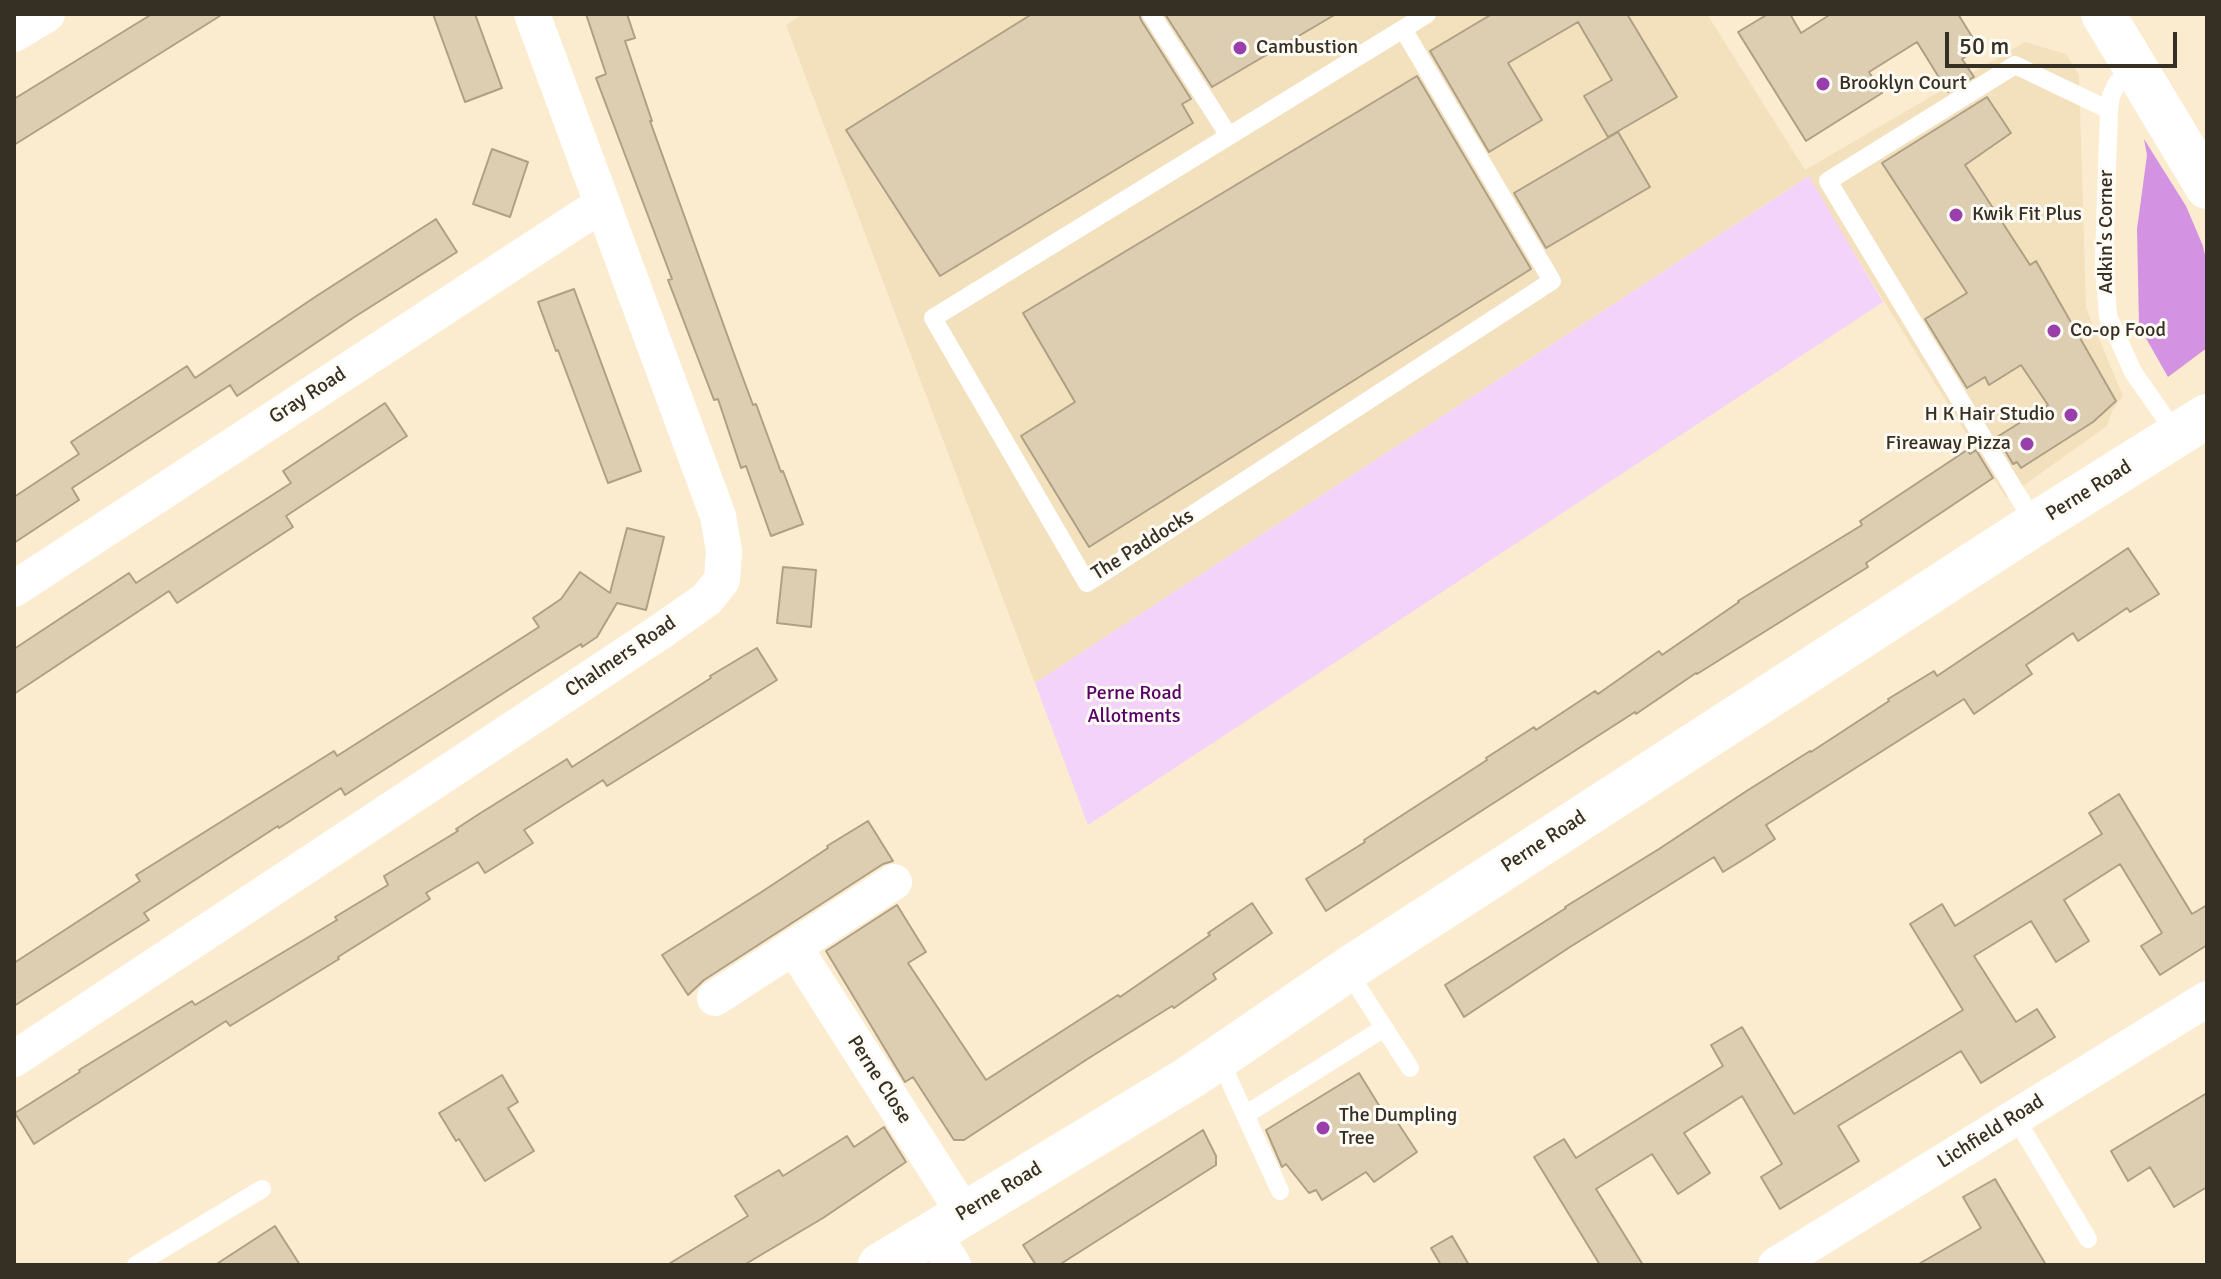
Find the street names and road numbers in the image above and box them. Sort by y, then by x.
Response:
street label: Adkin's Corner [2095,170,2119,294]
street label: Gray Road [265,362,351,430]
street label: Perne Road [2042,455,2136,527]
street label: The Paddocks [1087,504,1199,586]
street label: Chalmers Road [561,611,681,703]
street label: Perne Road [1497,806,1591,878]
street label: Perne Close [842,1031,916,1129]
street label: Lichfield Road [1933,1090,2049,1174]
street label: Perne Road [952,1157,1046,1227]

